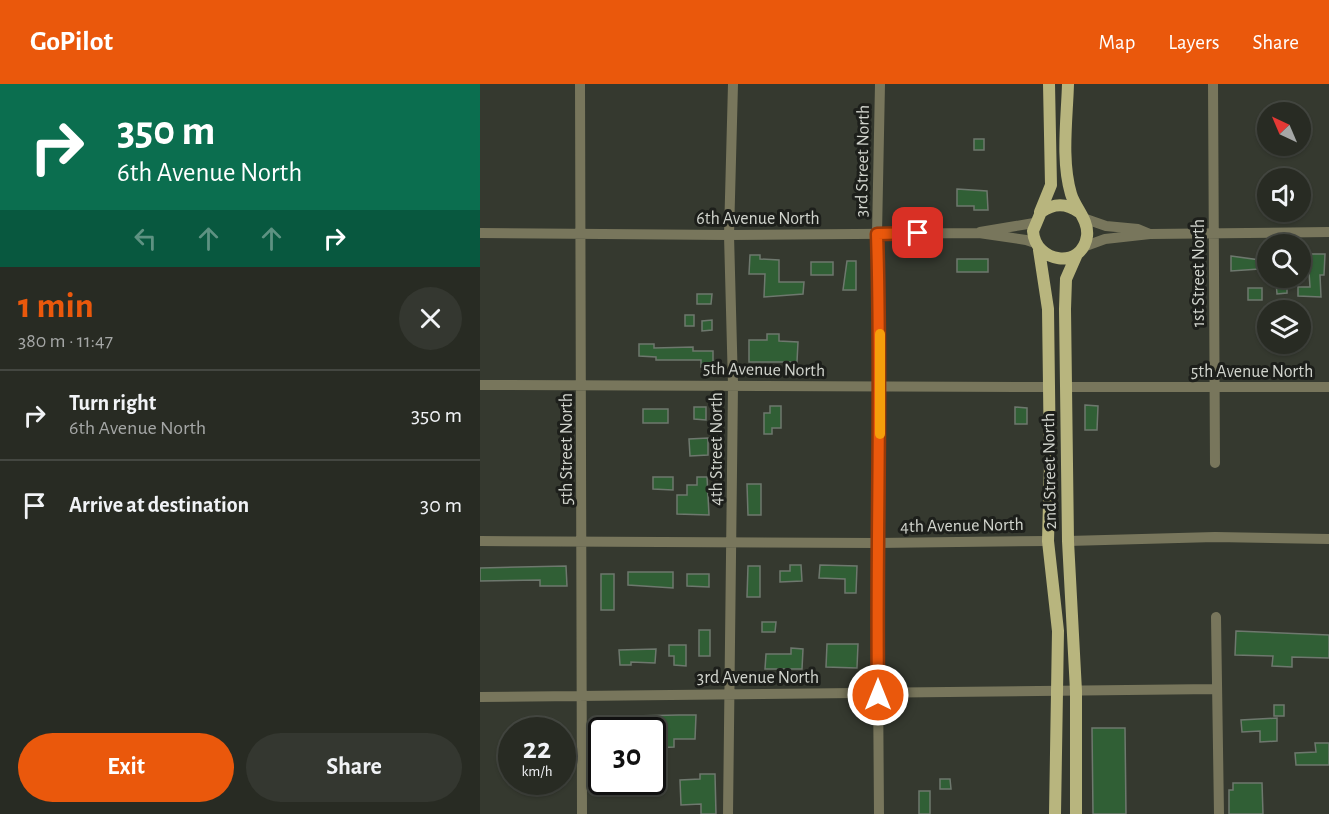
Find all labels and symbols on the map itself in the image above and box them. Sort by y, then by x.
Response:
north arrow [1257,102,1311,156]
street label: 3rd Street North [853,105,873,217]
pin [892,207,943,258]
street label: 6th Avenue North [696,210,820,228]
street label: 1st Street North [1190,219,1208,327]
street label: 5th Avenue North [703,360,825,380]
street label: 5th Avenue North [1191,363,1313,381]
street label: 4th Street North [708,392,726,506]
street label: 5th Street North [558,393,576,505]
street label: 2nd Street North [1040,413,1060,529]
street label: 4th Avenue North [900,516,1024,536]
position arrow [846,663,910,727]
street label: 3rd Avenue North [697,669,819,687]
speed limit sign: 30 [588,717,666,795]

